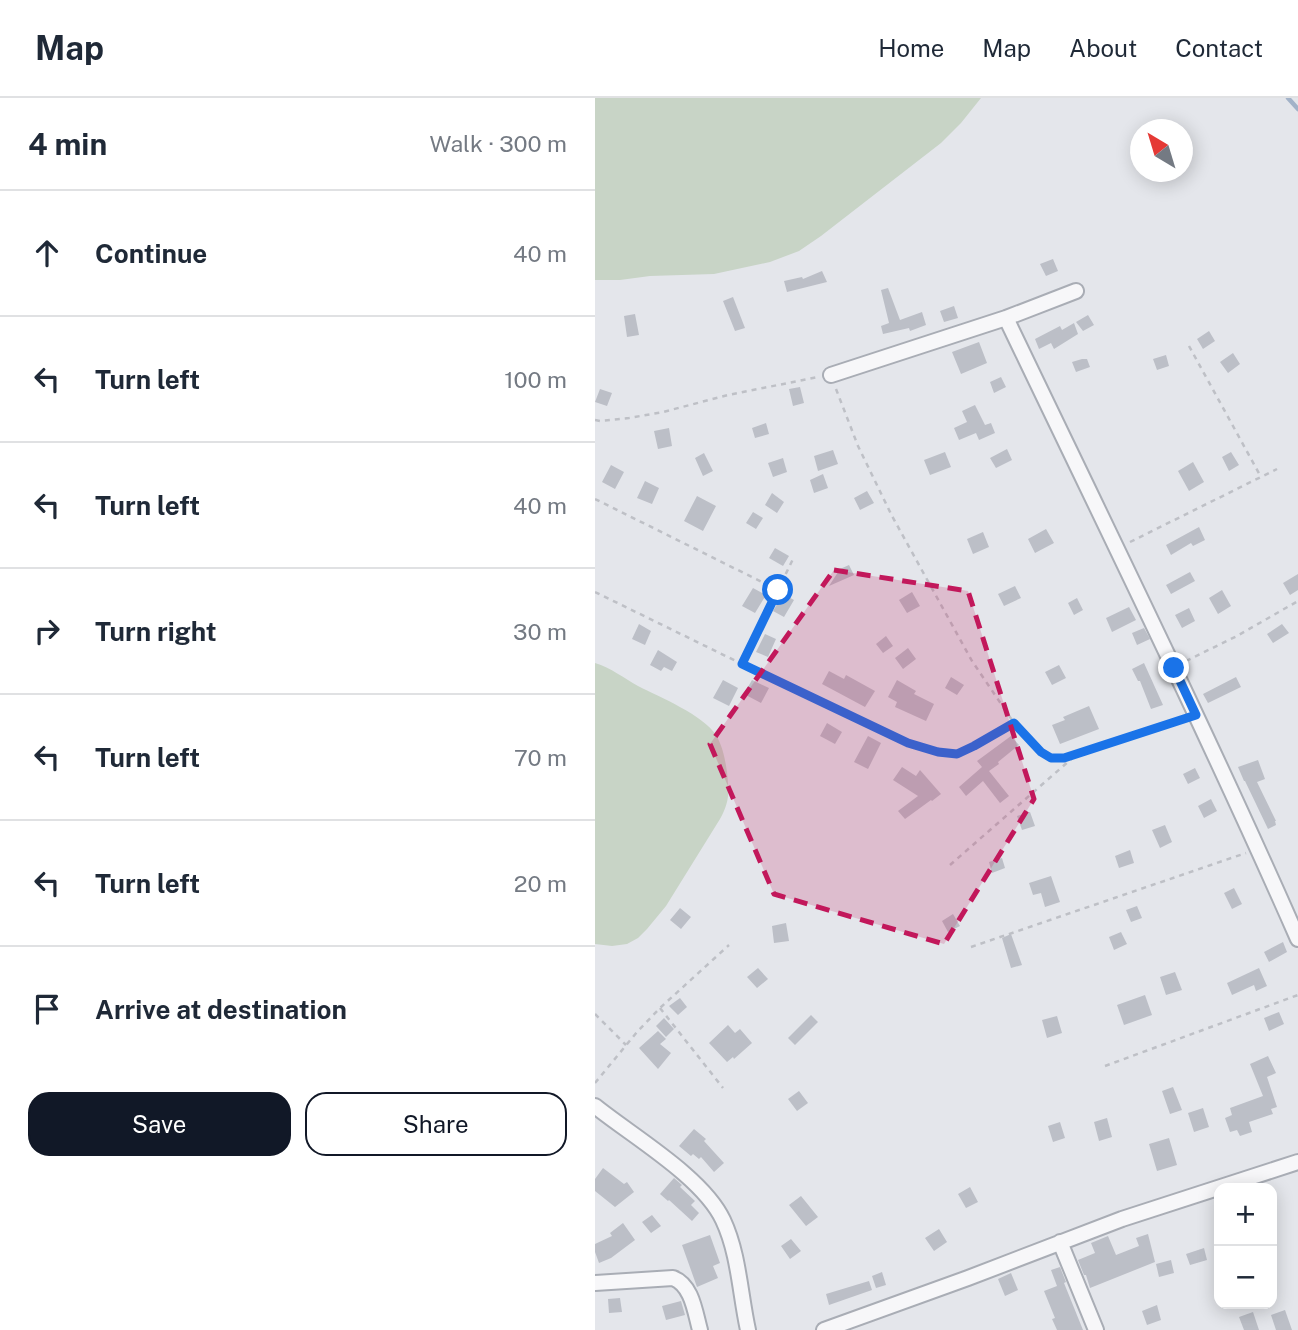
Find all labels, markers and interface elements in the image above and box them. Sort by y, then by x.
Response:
text: Map [35,29,104,67]
text: Home [878,34,944,62]
text: Map [982,34,1031,62]
text: About [1069,34,1137,62]
text: Contact [1175,34,1263,62]
north arrow [1130,119,1193,182]
text: 4 min [28,126,107,162]
text: Walk · 300 m [429,130,567,157]
icon: ahead [28,234,66,272]
text: Continue [95,238,207,269]
text: 40 m [513,240,567,267]
icon: left [28,360,66,398]
text: Turn left [95,364,200,395]
text: 100 m [504,366,567,393]
icon: left [28,486,66,524]
text: Turn left [95,490,200,521]
text: 40 m [513,492,567,519]
route start [762,574,793,605]
icon: right [28,612,66,650]
text: Turn right [95,616,217,647]
text: 30 m [513,618,567,645]
route end [1158,652,1189,683]
icon: left [28,738,66,776]
text: Turn left [95,742,200,773]
text: 70 m [514,744,567,771]
icon: left [28,864,66,902]
text: Turn left [95,868,200,899]
text: 20 m [514,870,567,897]
icon: arrive [28,990,66,1028]
text: Arrive at destination [95,994,347,1025]
button: Save [28,1092,291,1156]
button: Share [305,1092,567,1156]
map controls [1214,1183,1277,1309]
button: + [1214,1183,1277,1246]
button: − [1214,1246,1277,1309]

